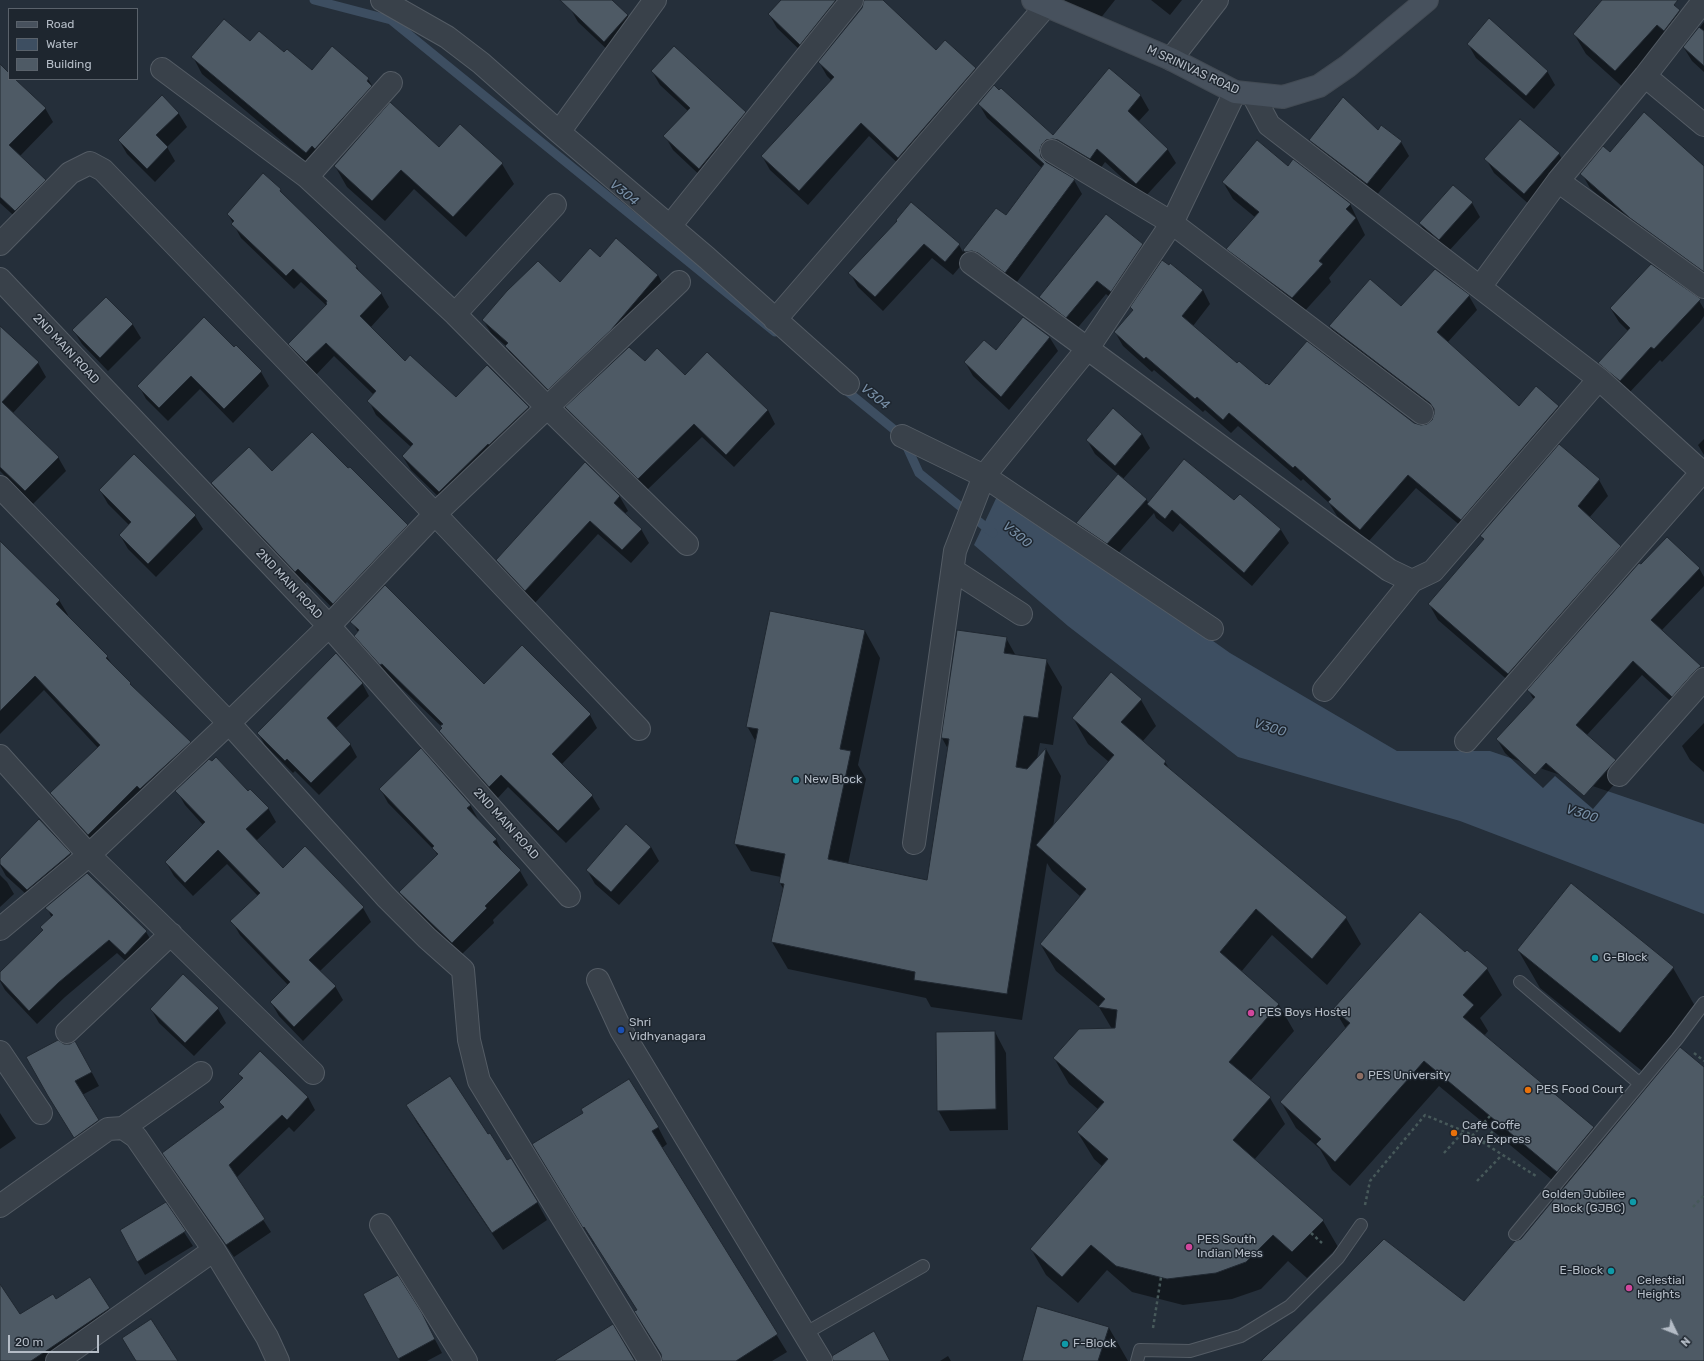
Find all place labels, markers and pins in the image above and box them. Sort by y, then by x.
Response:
place label: New Block [804,773,862,787]
marker: New Block [791,775,801,785]
place label: G-Block [1603,951,1648,965]
marker: G-Block [1590,953,1600,963]
place label: PES Boys Hostel [1259,1006,1350,1020]
marker: PES Boys Hostel [1246,1008,1256,1018]
place label: Shri Vidhyanagara [629,1016,706,1044]
marker: Shri Vidhyanagara [616,1025,626,1035]
place label: PES University [1368,1069,1450,1083]
marker: PES University [1355,1071,1365,1081]
place label: PES Food Court [1536,1083,1623,1097]
marker: PES Food Court [1523,1085,1533,1095]
place label: Cafe Coffe Day Express [1462,1119,1531,1147]
marker: Cafe Coffe Day Express [1449,1128,1459,1138]
place label: Golden Jubilee Block (GJBC) [1542,1188,1625,1216]
marker: Golden Jubilee Block (GJBC) [1628,1197,1638,1207]
place label: PES South Indian Mess [1197,1233,1263,1261]
marker: PES South Indian Mess [1184,1242,1194,1252]
place label: E-Block [1560,1264,1603,1278]
marker: E-Block [1606,1266,1616,1276]
place label: Celestial Heights [1637,1274,1685,1302]
marker: Celestial Heights [1624,1283,1634,1293]
place label: F-Block [1073,1337,1116,1351]
marker: F-Block [1060,1339,1070,1349]

